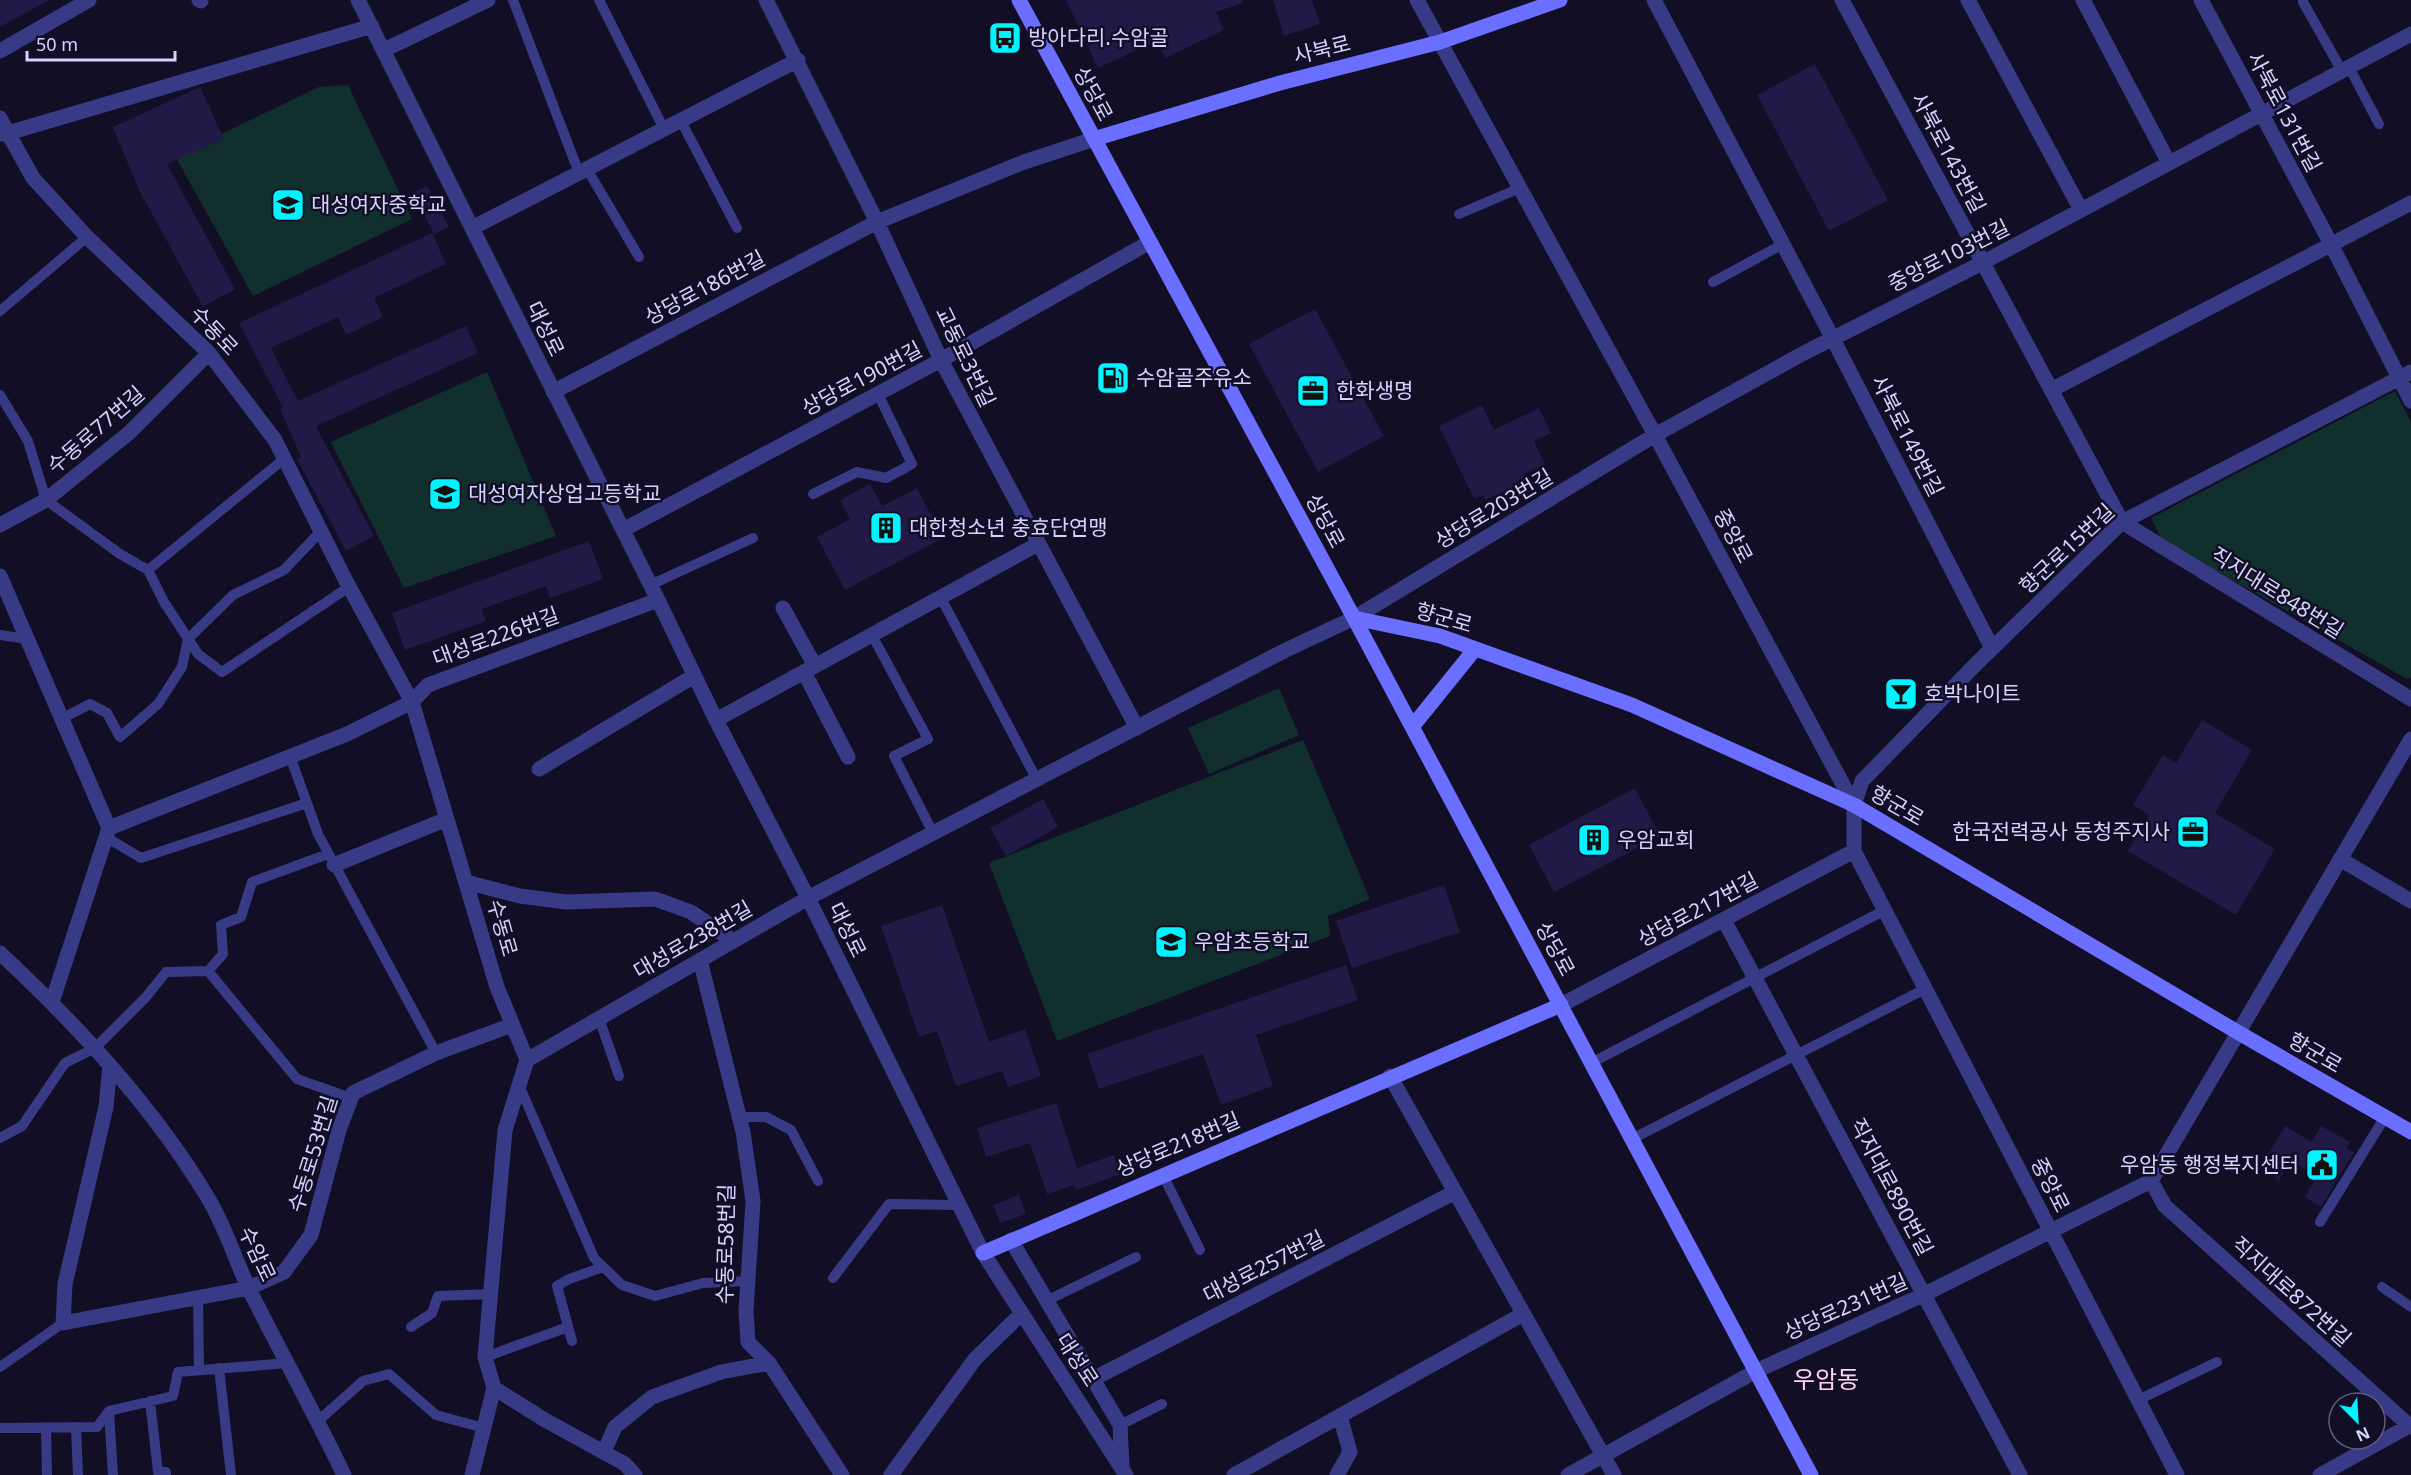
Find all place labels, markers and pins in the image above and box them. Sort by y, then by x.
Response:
bus stop icon: 방아다리.수암골 [987,20,1023,56]
place label: 방아다리.수암골 [1028,23,1169,51]
school or university icon: 대성여자중학교 [270,187,306,223]
place label: 대성여자중학교 [311,190,446,218]
fuel station icon: 수암골주유소 [1095,360,1131,396]
place label: 수암골주유소 [1136,363,1252,391]
office icon: 한화생명 [1295,373,1331,409]
place label: 한화생명 [1336,376,1413,404]
school or university icon: 대성여자상업고등학교 [427,476,463,512]
place label: 대성여자상업고등학교 [468,479,661,507]
building icon: 대한청소년 충효단연맹 [868,510,904,546]
place label: 대한청소년 충효단연맹 [909,513,1108,541]
bar icon: 호박나이트 [1883,676,1919,712]
place label: 호박나이트 [1924,679,2021,707]
office icon: 한국전력공사 동청주지사 [2175,814,2211,850]
place label: 한국전력공사 동청주지사 [1952,817,2170,845]
building icon: 우암교회 [1576,822,1612,858]
place label: 우암교회 [1617,825,1694,853]
school or university icon: 우암초등학교 [1153,924,1189,960]
place label: 우암초등학교 [1194,927,1310,955]
public building icon: 우암동 행정복지센터 [2304,1147,2340,1183]
place label: 우암동 행정복지센터 [2120,1150,2299,1178]

